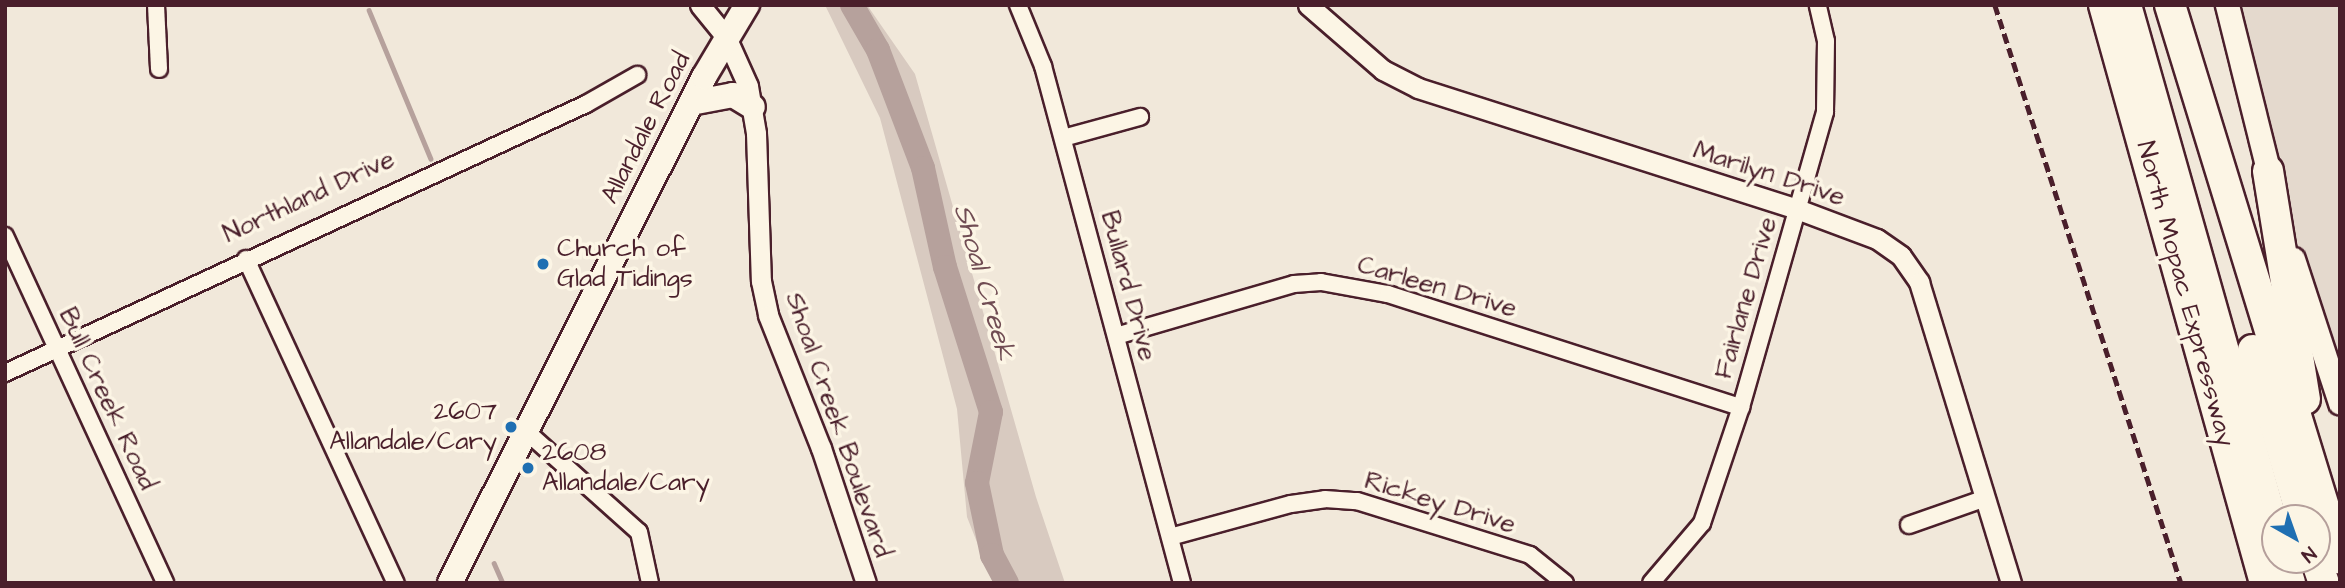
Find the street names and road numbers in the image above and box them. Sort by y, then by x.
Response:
street label: Allandale Road [594,47,698,209]
street label: Marilyn Drive [1689,135,1849,213]
street label: North Mopac Expressway [2129,138,2241,450]
street label: Northland Drive [218,144,400,250]
street label: Bullard Drive [1093,208,1163,364]
street label: Fairlane Drive [1708,213,1784,383]
street label: Carleen Drive [1354,249,1520,325]
street label: Shoal Creek Boulevard [778,288,898,562]
street label: Bull Creek Road [51,303,163,495]
street label: Rickey Drive [1361,465,1519,541]

